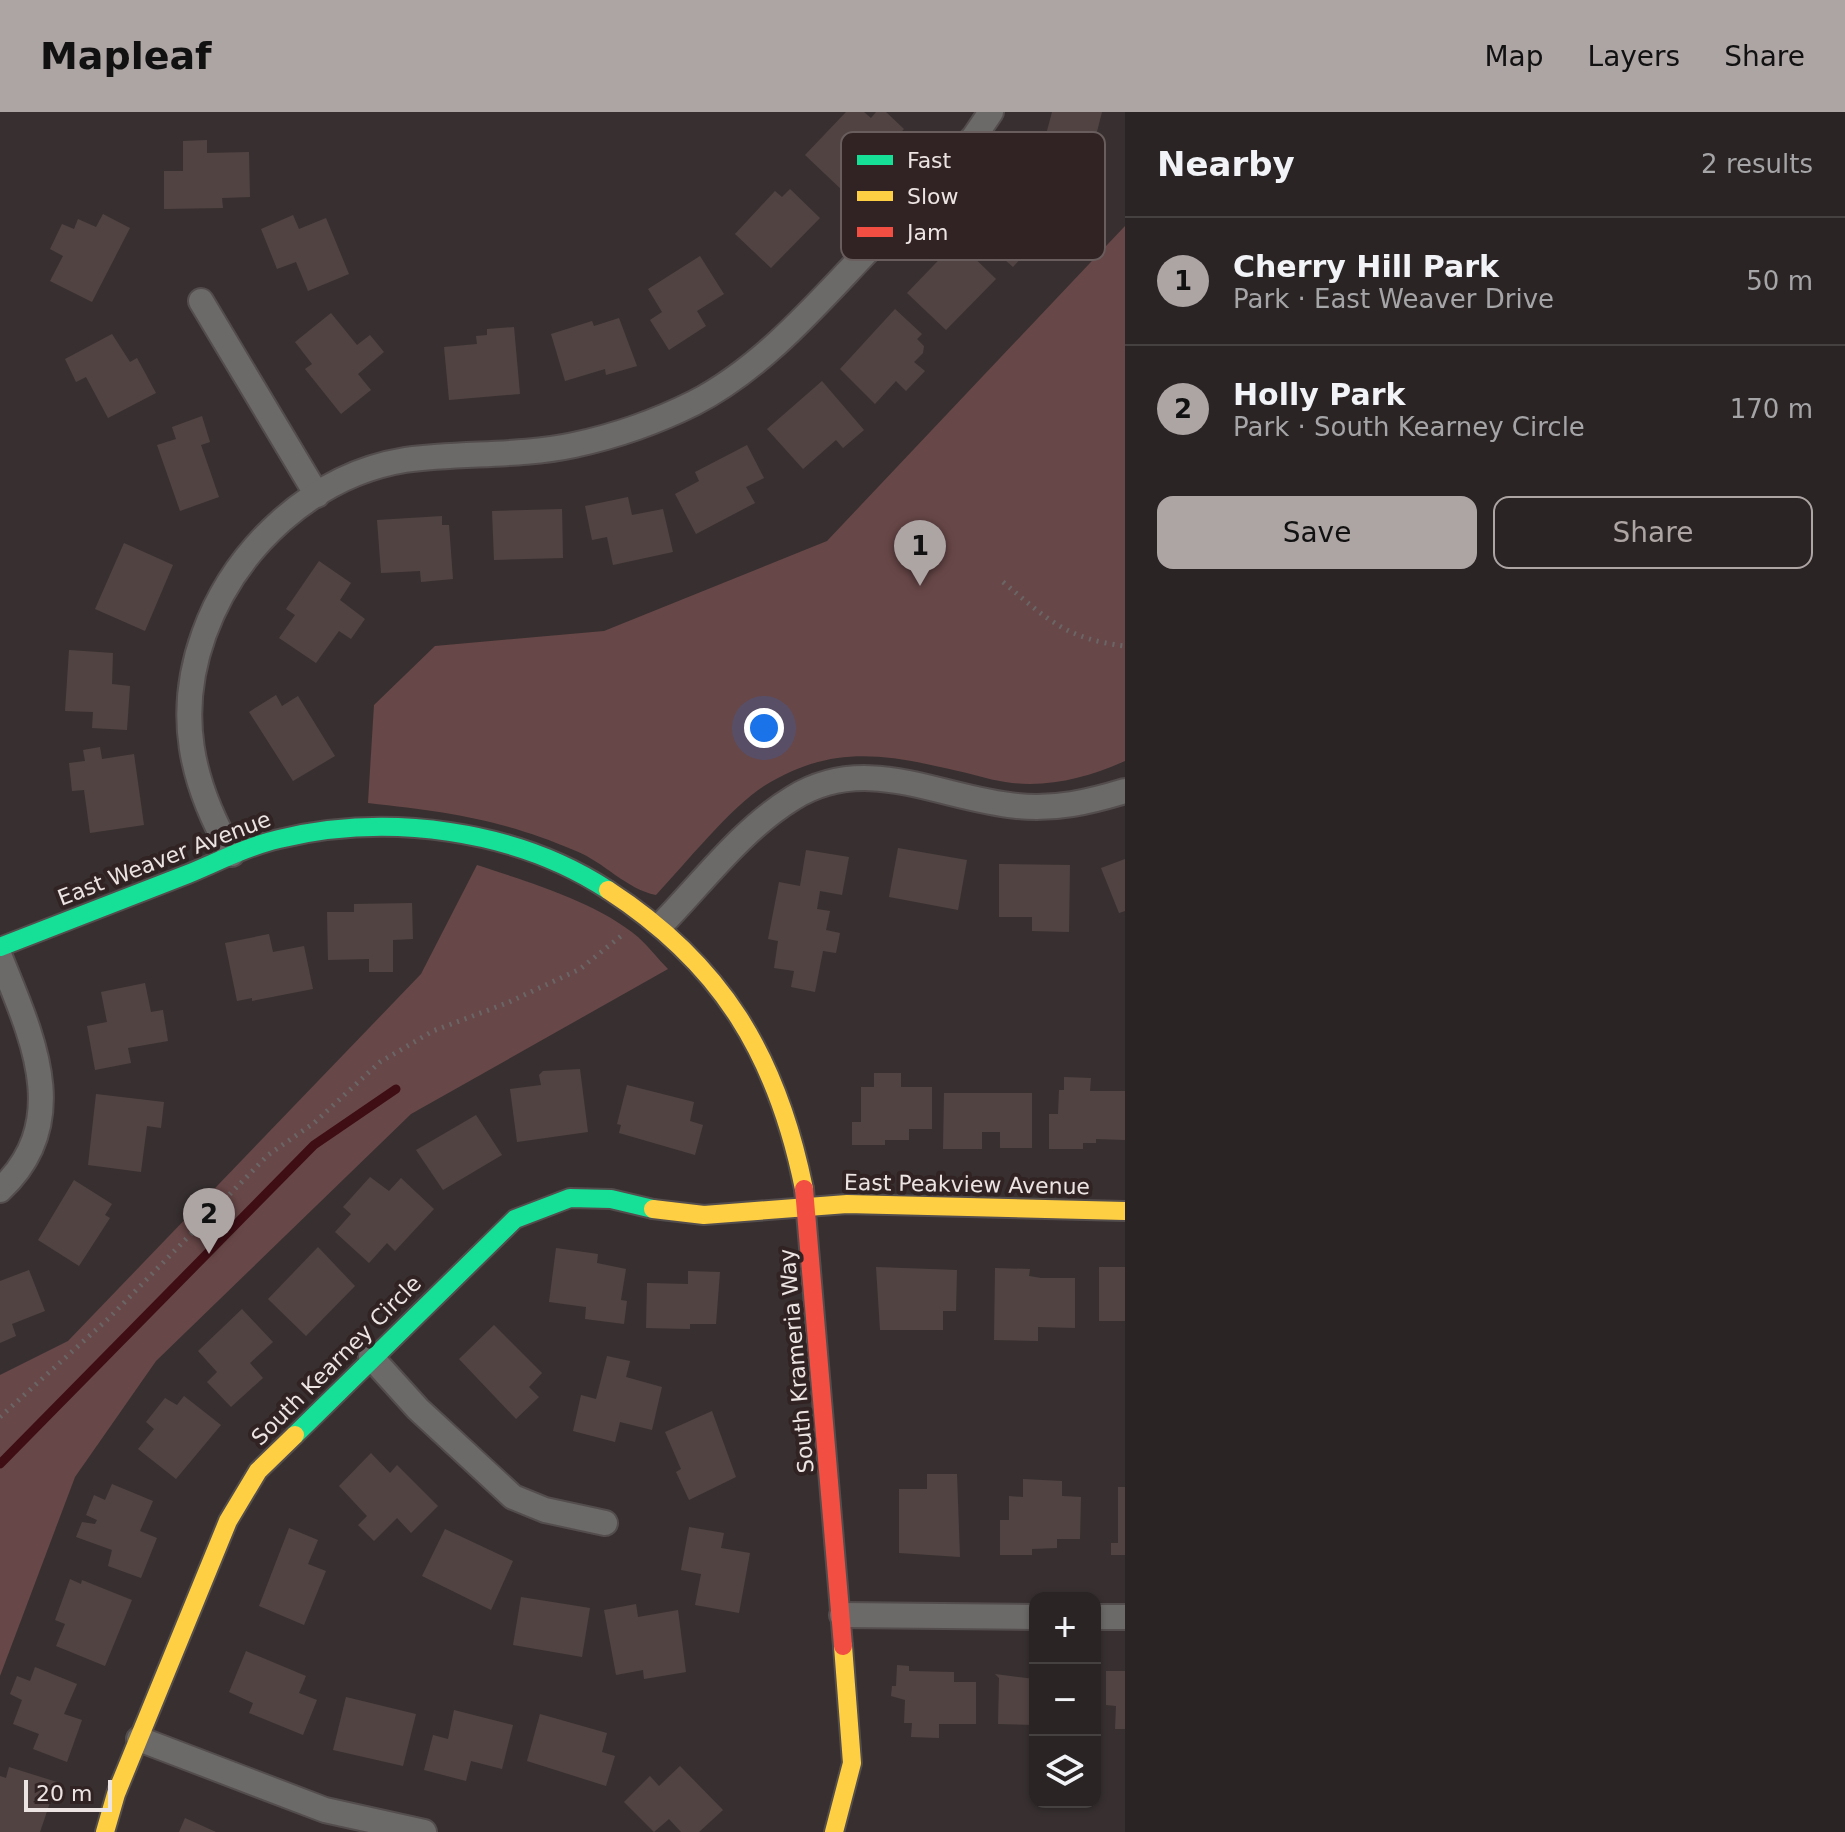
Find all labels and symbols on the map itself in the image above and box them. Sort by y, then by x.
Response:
legend [841,132,1105,260]
text: Fast [907,148,952,173]
text: Slow [907,184,959,209]
text: Jam [905,220,948,245]
pin: 1 [894,520,946,586]
your location [744,708,784,748]
street label: East Weaver Avenue [54,806,274,911]
street label: East Peakview Avenue [844,1170,1090,1199]
pin: 2 [183,1188,235,1254]
street label: South Krameria Way [774,1248,819,1474]
street label: South Kearney Circle [246,1270,426,1450]
scale bar [24,1776,112,1812]

